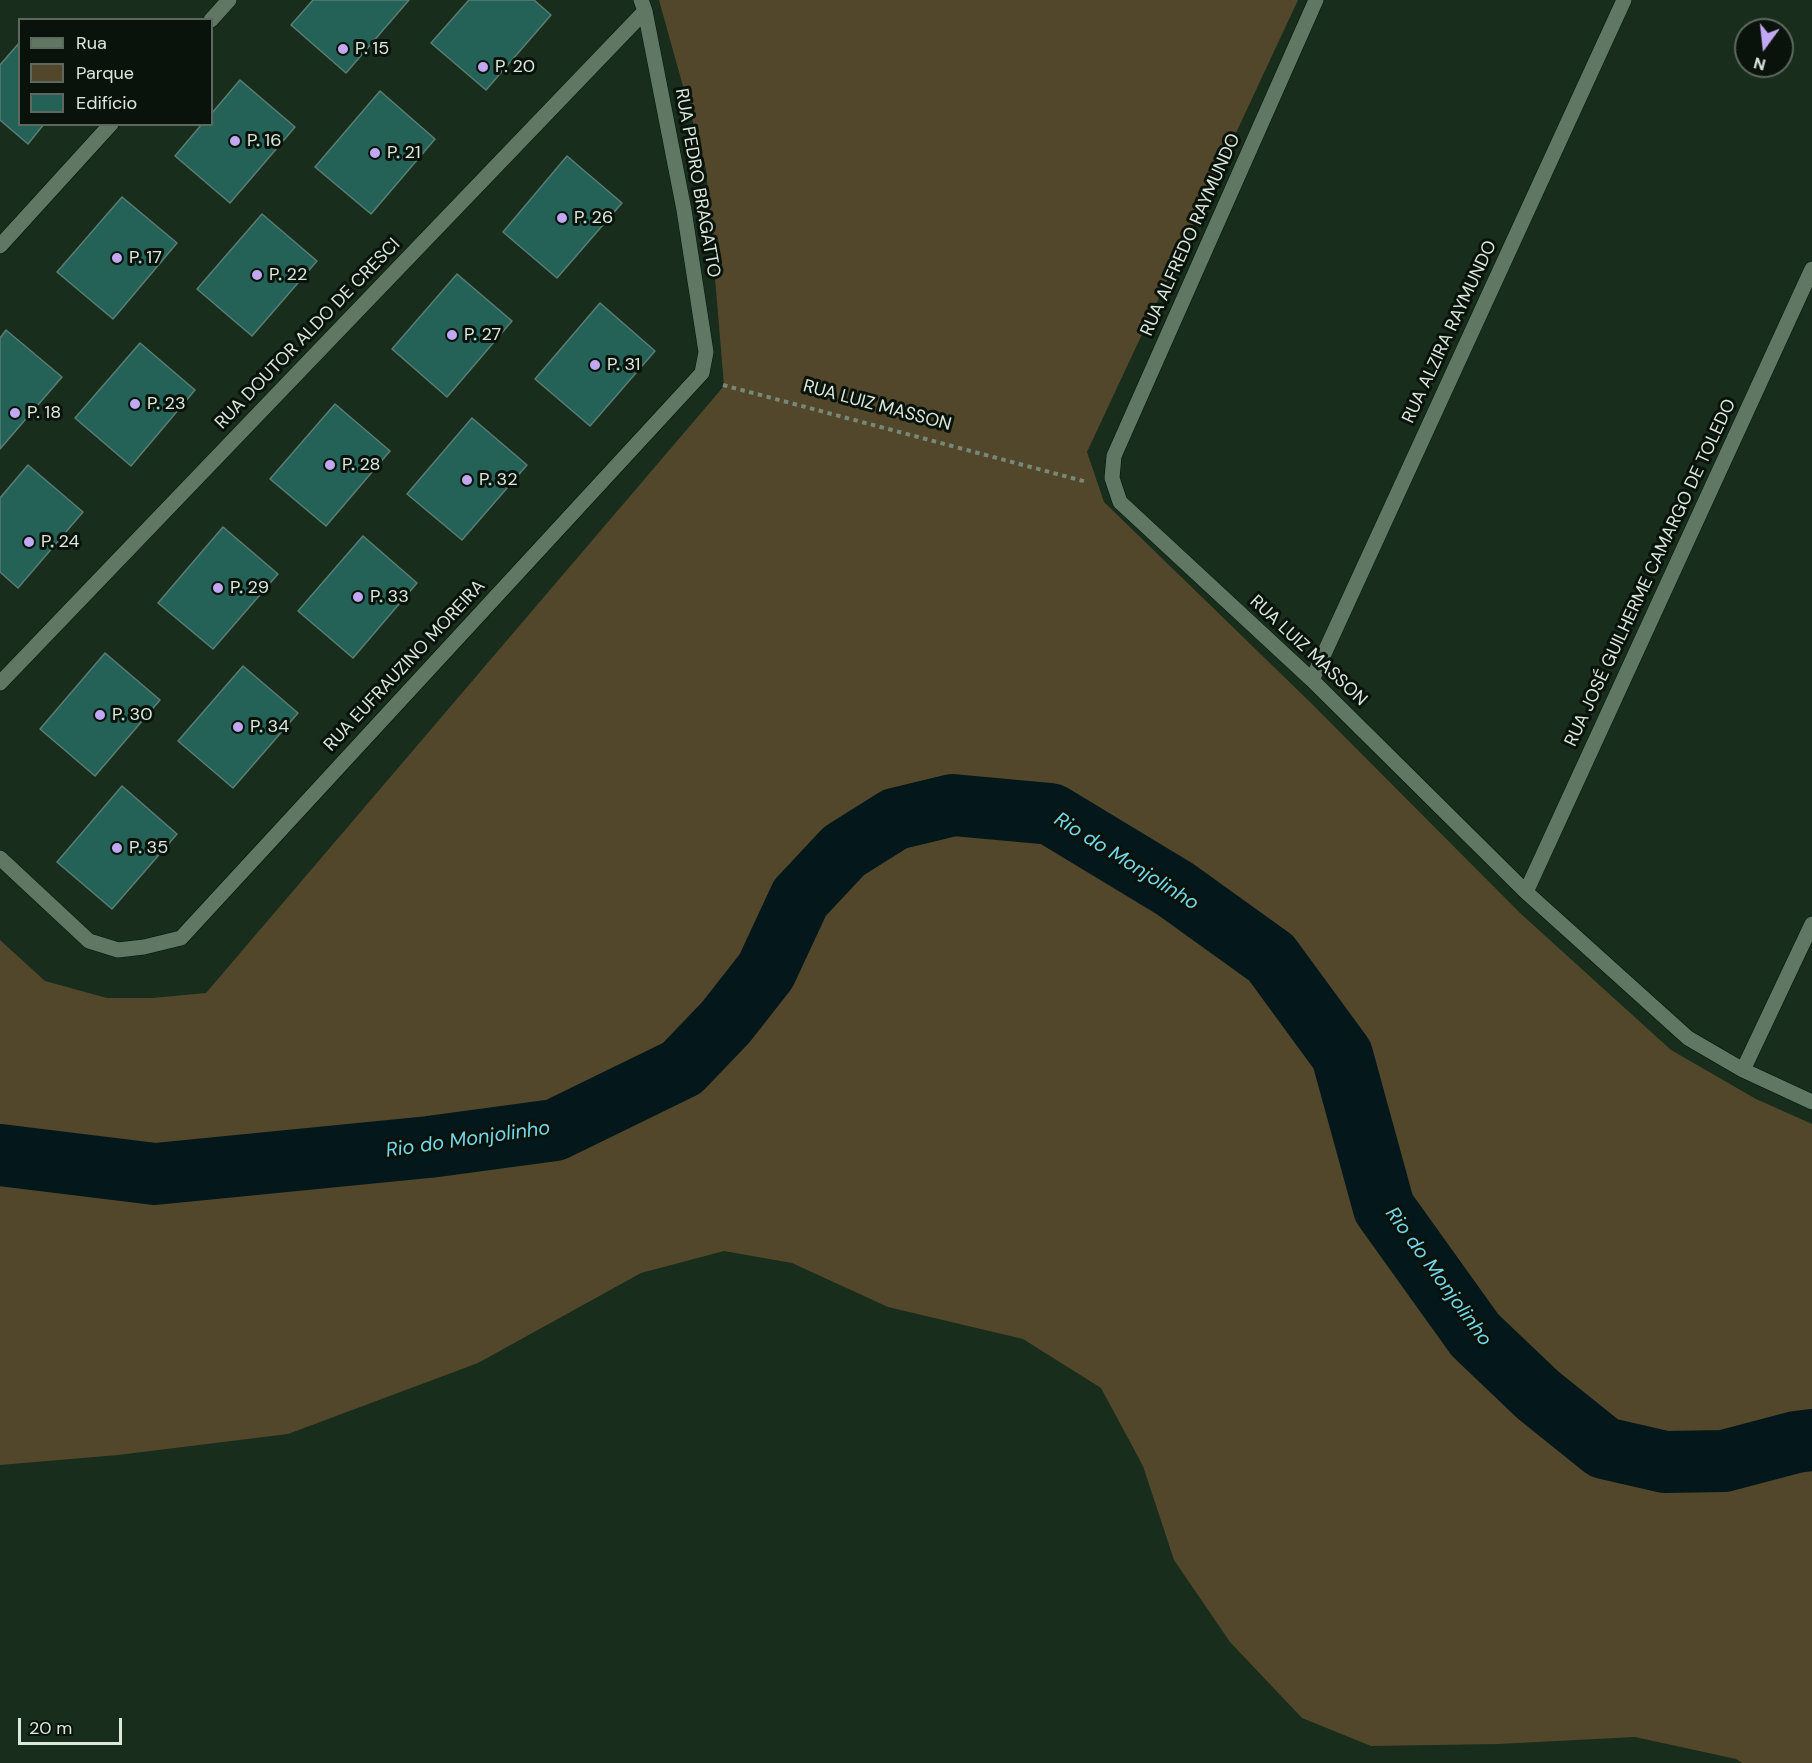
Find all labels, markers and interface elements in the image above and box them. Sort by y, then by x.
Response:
legend [18,18,213,126]
north arrow [1734,18,1794,78]
text: Rua [76,31,107,55]
place label: P. 15 [355,38,389,60]
marker: P. 15 [336,42,350,56]
text: N [1751,52,1768,76]
place label: P. 20 [495,56,535,78]
marker: P. 20 [476,60,490,74]
text: Parque [76,61,134,85]
street label: RUA PEDRO BRAGATTO [670,87,724,279]
text: Edifício [76,91,137,115]
place label: P. 16 [247,130,281,152]
street label: RUA ALFREDO RAYMUNDO [1137,130,1245,340]
marker: P. 16 [228,134,242,148]
place label: P. 21 [387,142,421,164]
marker: P. 21 [368,146,382,160]
place label: P. 26 [574,207,613,229]
marker: P. 26 [555,211,569,225]
street label: RUA DOUTOR ALDO DE CRESCI [211,234,405,434]
street label: RUA ALZIRA RAYMUNDO [1398,237,1502,427]
place label: P. 17 [129,247,162,269]
marker: P. 17 [110,251,124,265]
place label: P. 22 [269,264,307,286]
marker: P. 22 [250,268,264,282]
place label: P. 27 [464,324,501,346]
marker: P. 27 [445,328,459,342]
place label: P. 31 [607,354,640,376]
marker: P. 31 [588,358,602,372]
street label: RUA LUIZ MASSON [801,376,953,436]
place label: P. 23 [147,393,186,415]
street label: RUA JOSÉ GUILHERME CAMARGO DE TOLEDO [1561,396,1741,750]
marker: P. 23 [128,397,142,411]
place label: P. 18 [27,402,61,424]
marker: P. 18 [8,406,22,420]
place label: P. 28 [342,454,381,476]
marker: P. 28 [323,458,337,472]
place label: P. 32 [479,469,518,491]
marker: P. 32 [460,473,474,487]
place label: P. 24 [41,531,80,553]
marker: P. 24 [22,535,36,549]
street label: RUA EUFRAUZINO MOREIRA [320,576,490,756]
place label: P. 29 [230,577,269,599]
marker: P. 29 [211,581,225,595]
place label: P. 33 [370,586,409,608]
marker: P. 33 [351,590,365,604]
street label: RUA LUIZ MASSON [1245,591,1371,711]
place label: P. 30 [112,704,152,726]
marker: P. 30 [93,708,107,722]
place label: P. 34 [250,716,289,738]
marker: P. 34 [231,720,245,734]
water label: Rio do Monjolinho [1049,808,1203,916]
place label: P. 35 [129,837,168,859]
marker: P. 35 [110,841,124,855]
water label: Rio do Monjolinho [384,1117,552,1163]
water label: Rio do Monjolinho [1380,1203,1496,1351]
scale bar [21,1706,124,1744]
text: 20 m [29,1716,72,1740]

